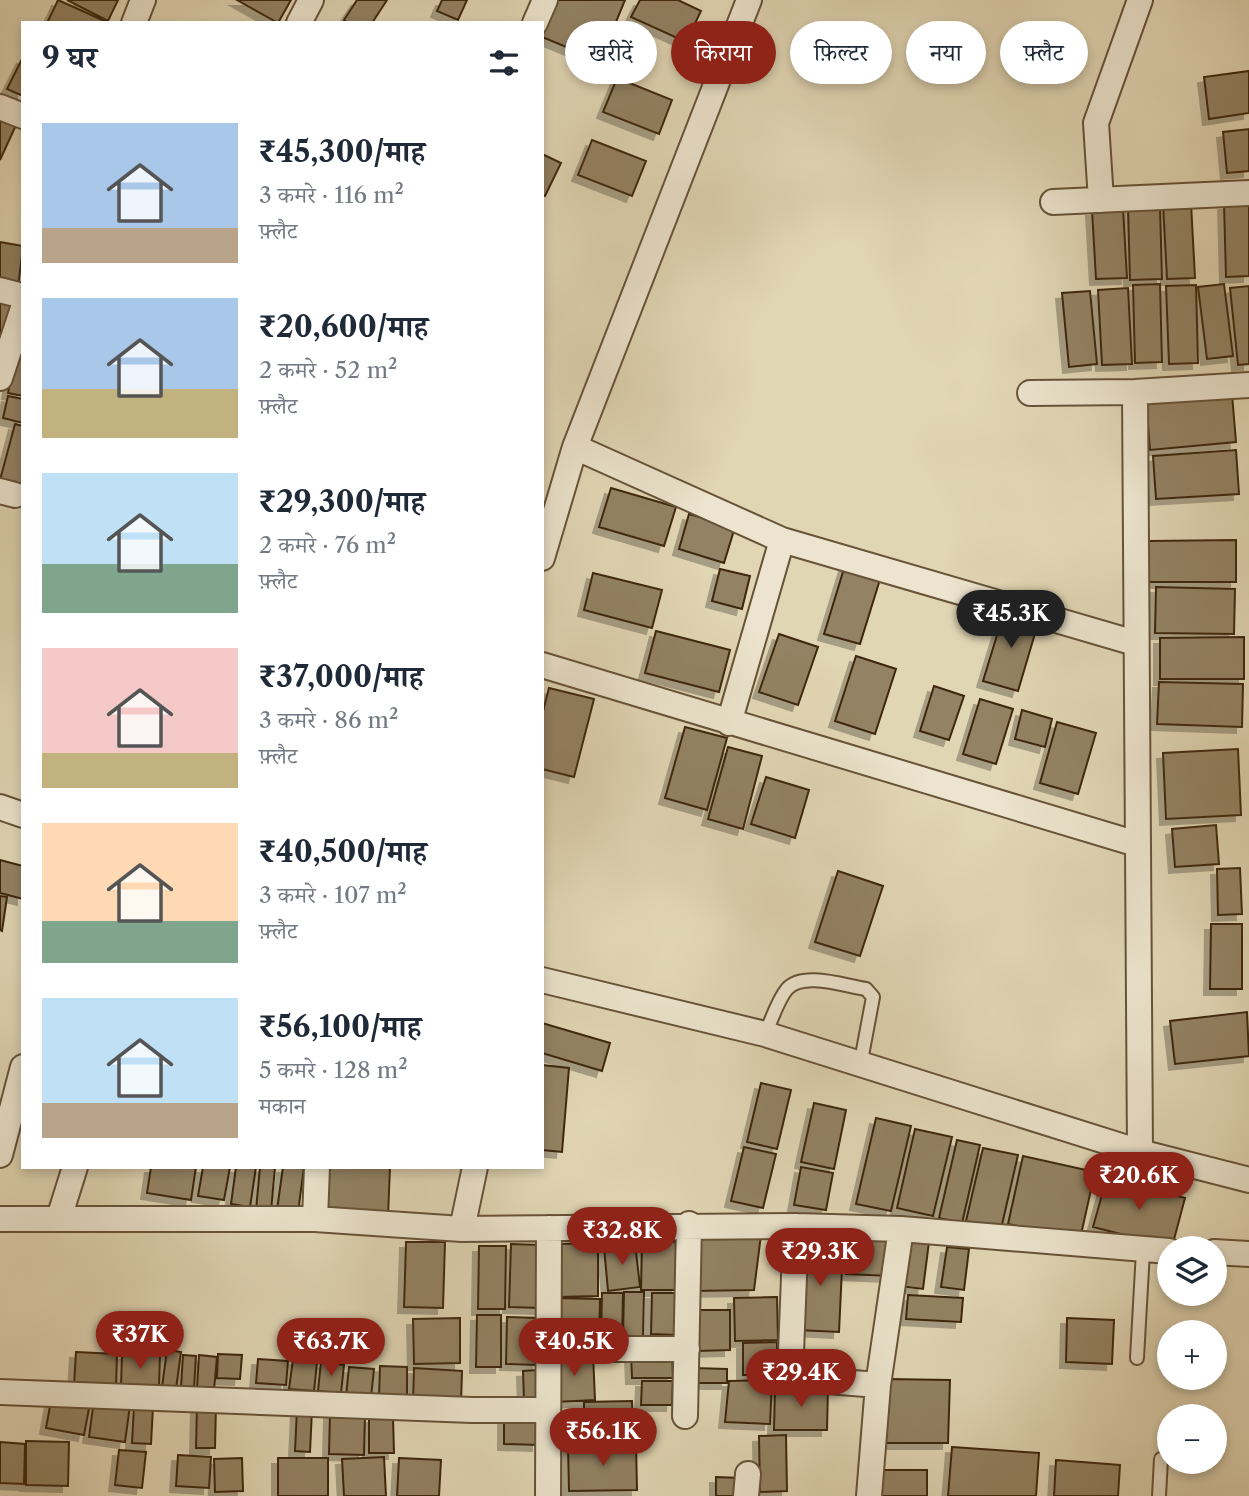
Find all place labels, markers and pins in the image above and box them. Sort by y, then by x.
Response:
pin: ₹45.3K [954,590,1068,650]
pin: ₹20.6K [1082,1152,1196,1212]
pin: ₹32.8K [565,1208,679,1267]
pin: ₹29.3K [763,1228,877,1288]
pin: ₹37K [99,1312,181,1371]
pin: ₹63.7K [274,1318,388,1378]
pin: ₹40.5K [517,1318,631,1378]
pin: ₹29.4K [744,1350,858,1409]
pin: ₹56.1K [546,1408,660,1468]

